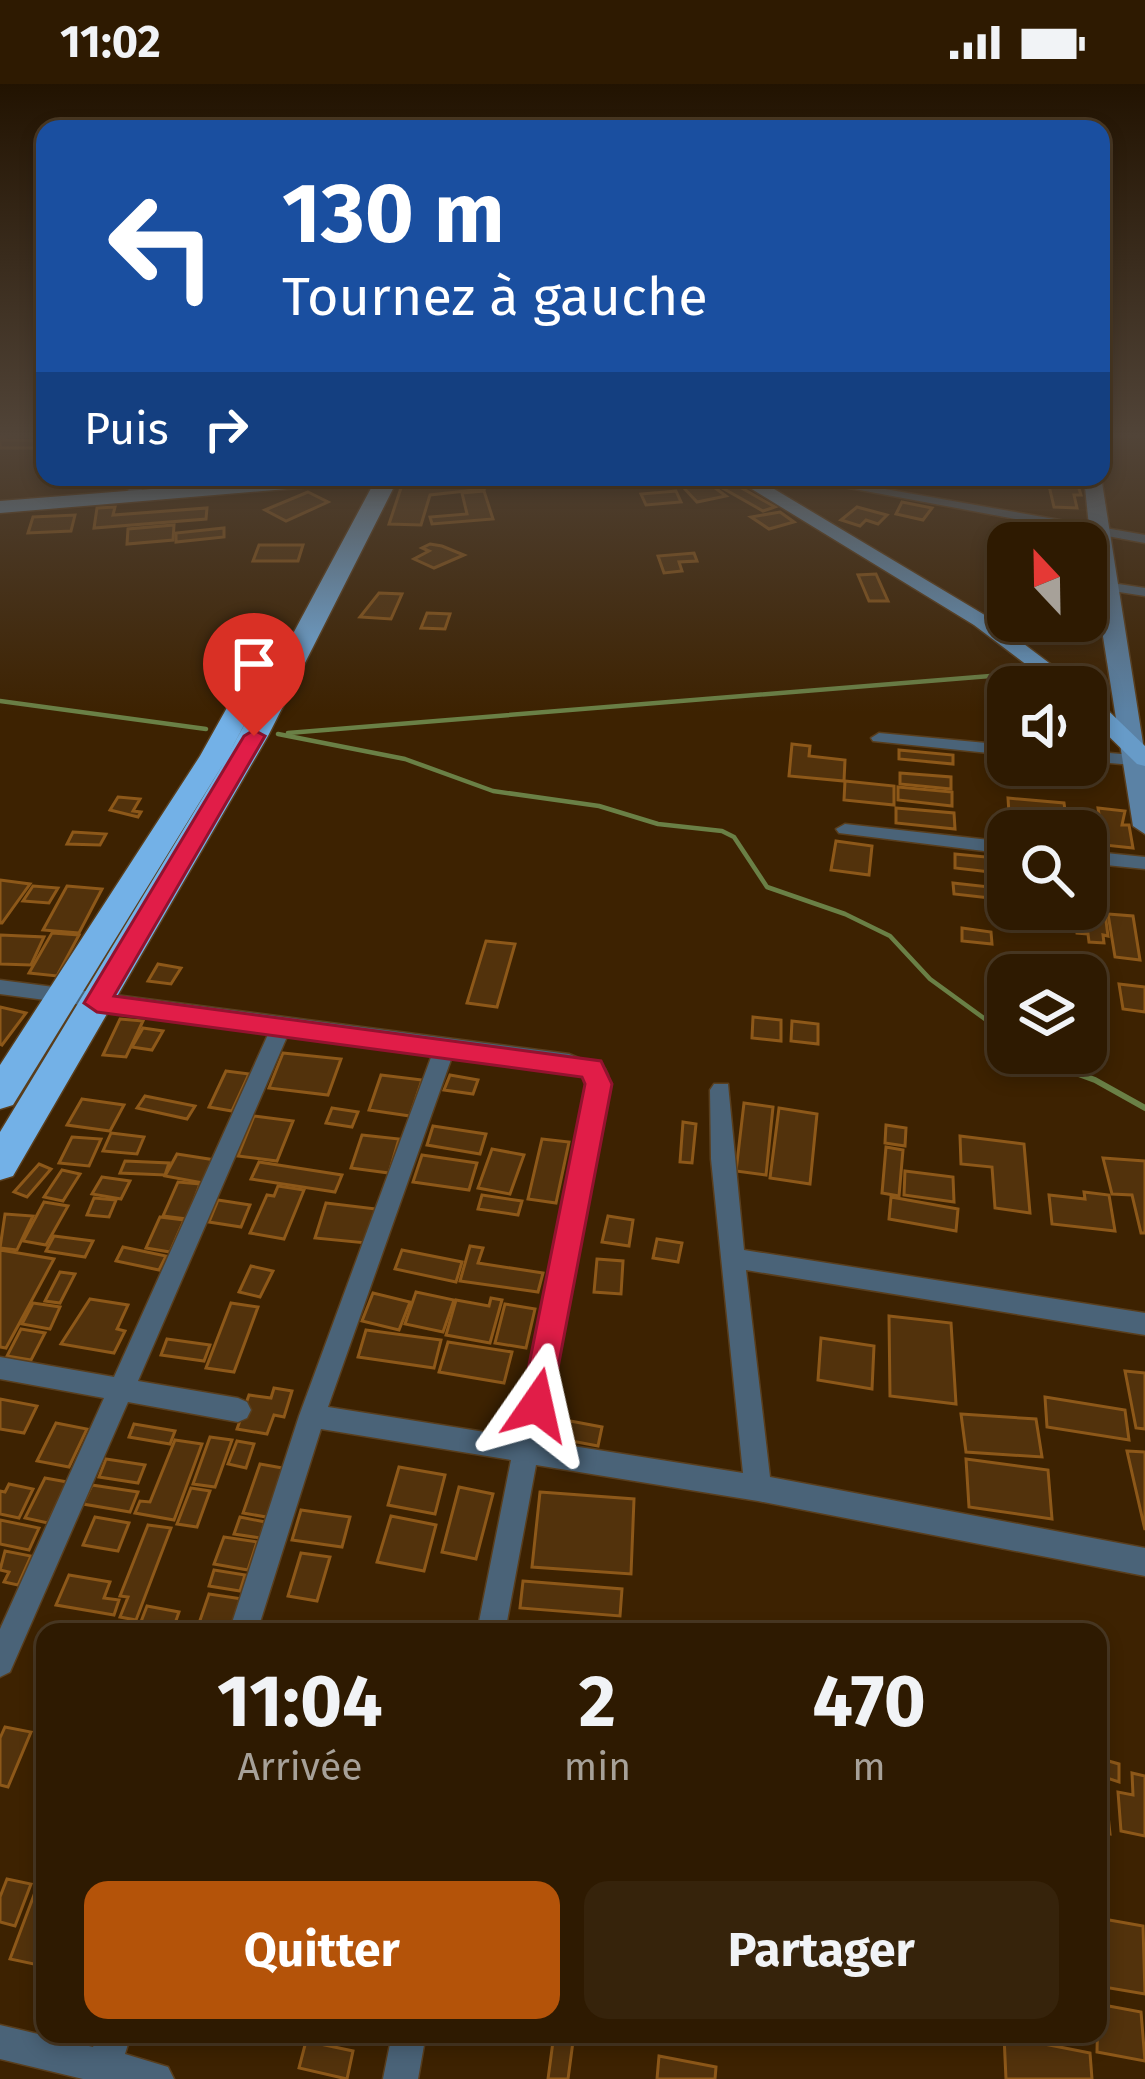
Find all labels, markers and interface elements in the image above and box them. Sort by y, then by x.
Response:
text: 11:02 [60,15,161,69]
text: 130 m [282,163,505,264]
icon: left [84,168,240,324]
text: Tournez à gauche [282,265,708,329]
icon: right [193,396,259,462]
text: Puis [84,402,169,456]
north arrow [987,522,1107,642]
map controls [987,522,1107,1074]
pin [203,613,305,736]
icon: arrive [221,631,287,697]
button: sound [987,666,1107,786]
button: search [987,810,1107,930]
button: layers [987,954,1107,1074]
position arrow [474,1342,600,1468]
text: 11:04 [217,1659,383,1745]
text: 2 [579,1659,616,1745]
text: 470 [812,1659,926,1745]
text: Arrivée [237,1744,362,1790]
text: min [564,1744,631,1790]
text: m [852,1744,886,1790]
button: Quitter [84,1881,560,2019]
button: Partager [584,1881,1059,2019]

